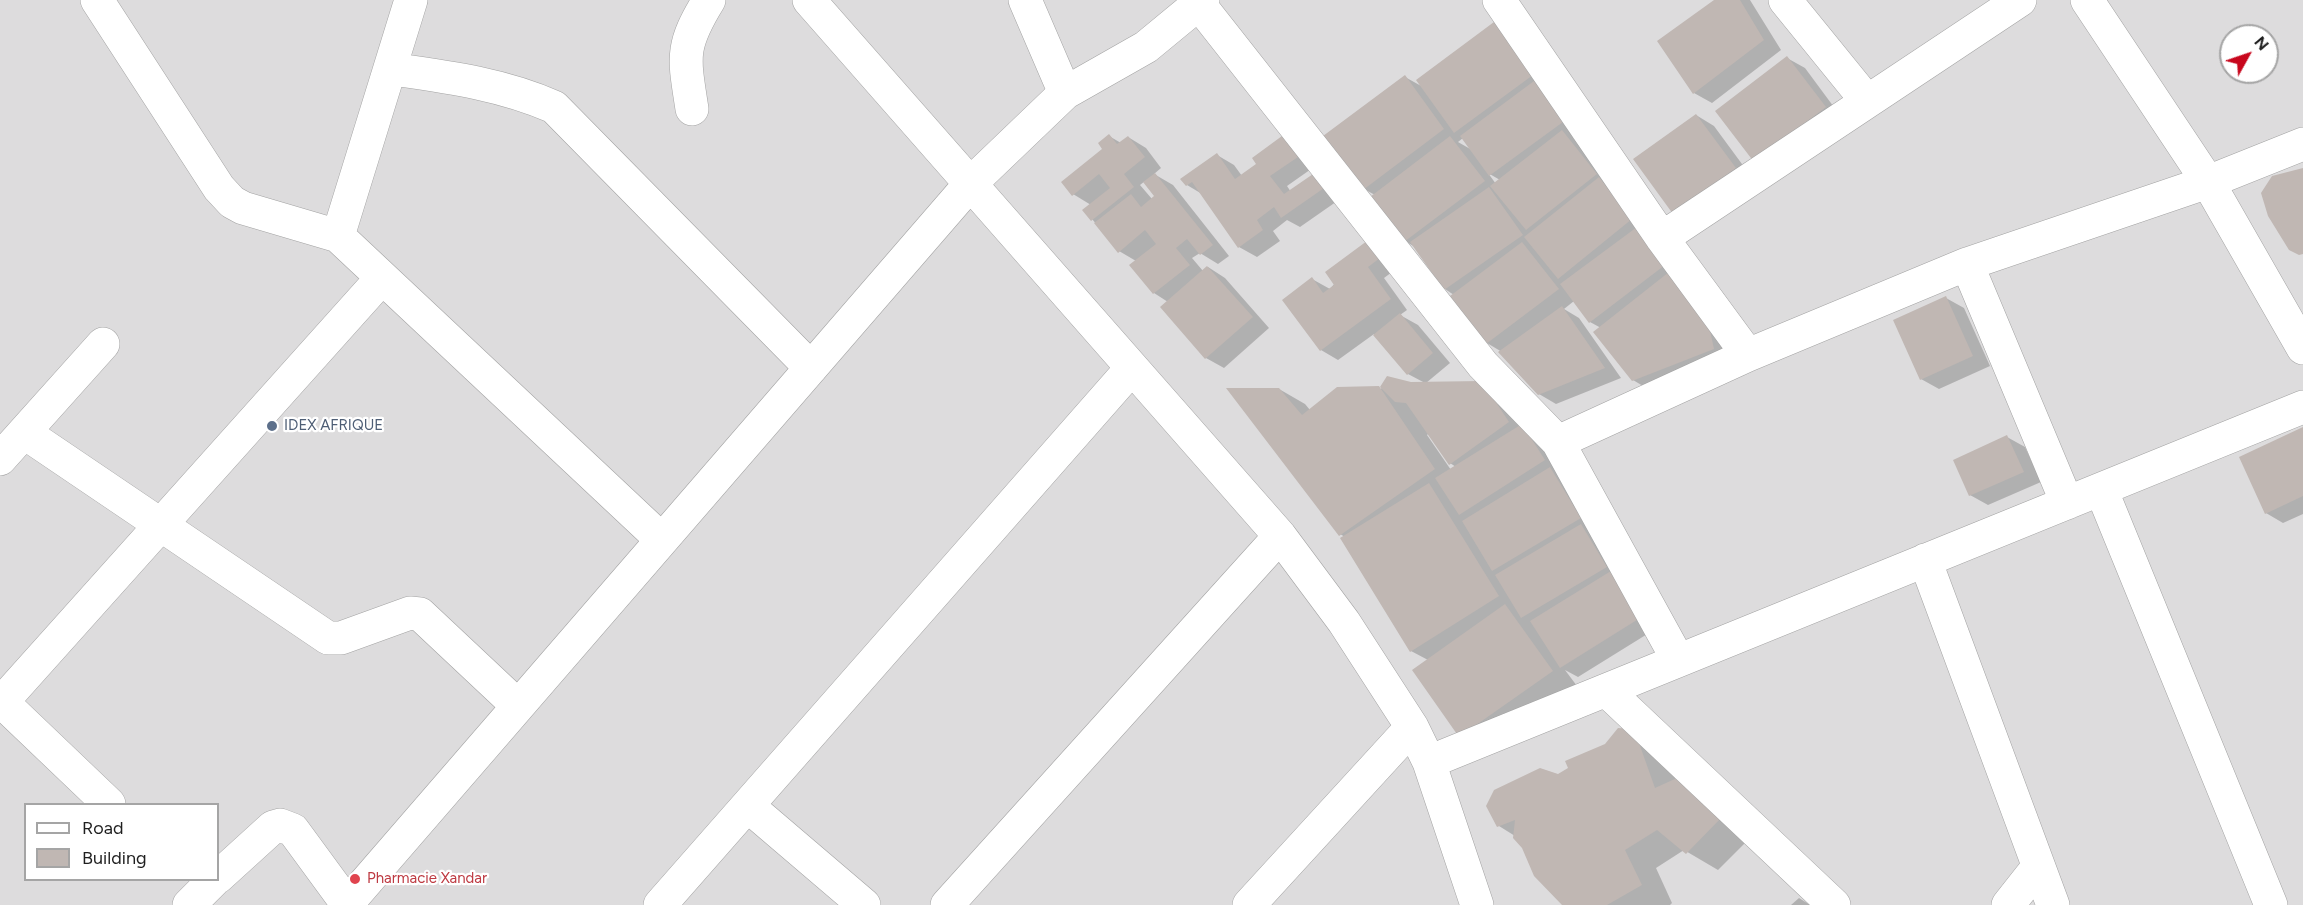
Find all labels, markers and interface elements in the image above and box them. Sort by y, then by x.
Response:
north arrow [2219,24,2279,84]
text: N [2250,33,2273,54]
place label: IDEX AFRIQUE [284,417,383,435]
marker: IDEX AFRIQUE [265,419,279,433]
legend [24,803,219,881]
text: Road [82,817,123,839]
text: Building [82,847,147,869]
place label: Pharmacie Xandar [367,870,487,888]
marker: Pharmacie Xandar [348,872,362,886]

